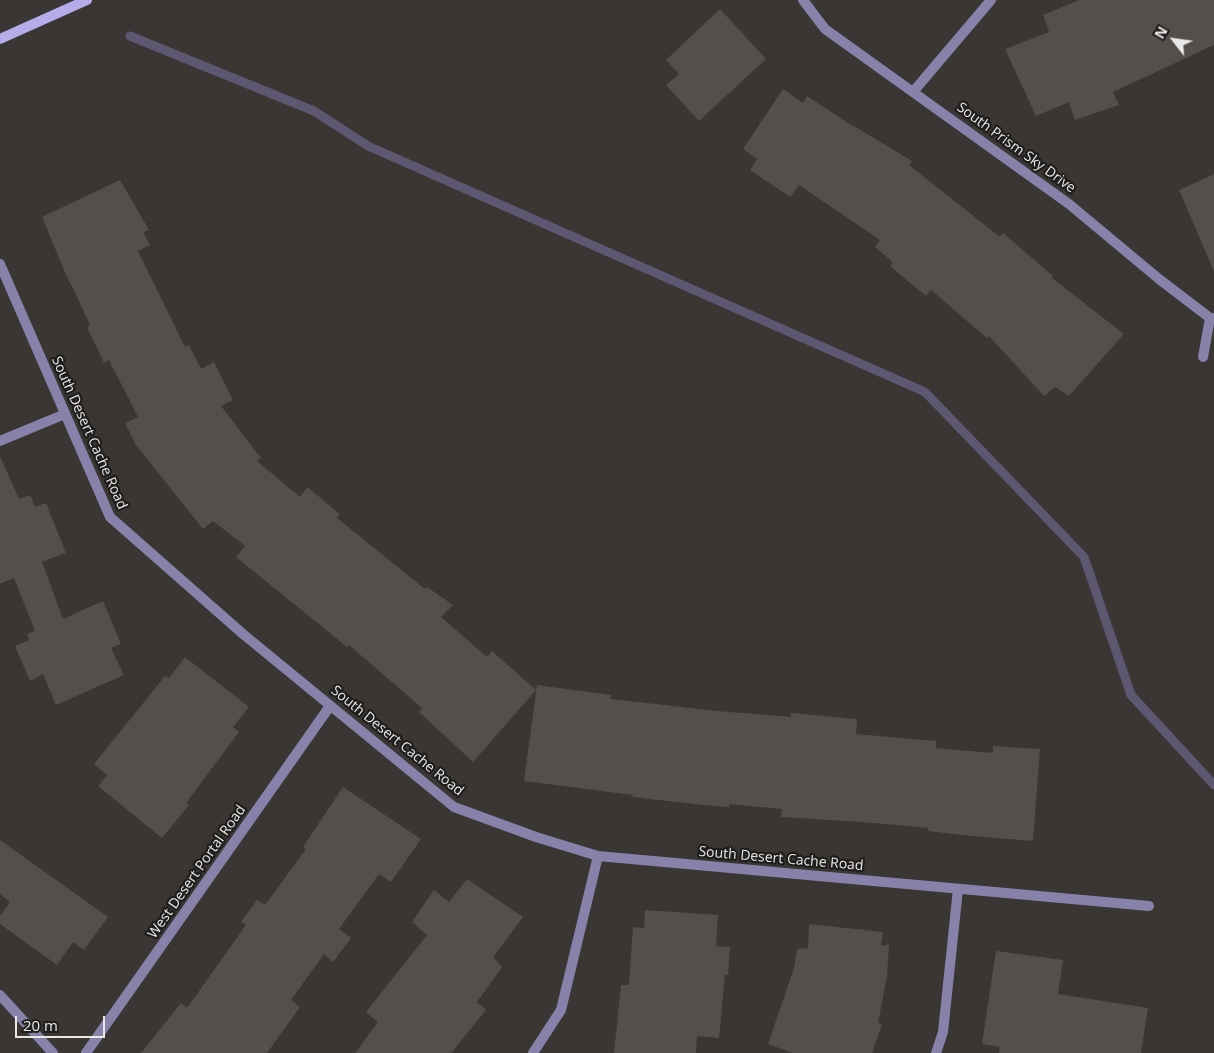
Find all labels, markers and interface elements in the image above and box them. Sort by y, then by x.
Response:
north arrow [1149,15,1199,65]
text: N [1149,23,1172,42]
street label: South Prism Sky Drive [953,99,1079,197]
street label: South Desert Cache Road [48,354,130,512]
street label: South Desert Cache Road [327,682,467,800]
street label: West Desert Portal Road [145,802,249,942]
street label: South Desert Cache Road [698,843,864,875]
scale bar [18,1006,108,1038]
text: 20 m [23,1015,58,1035]

